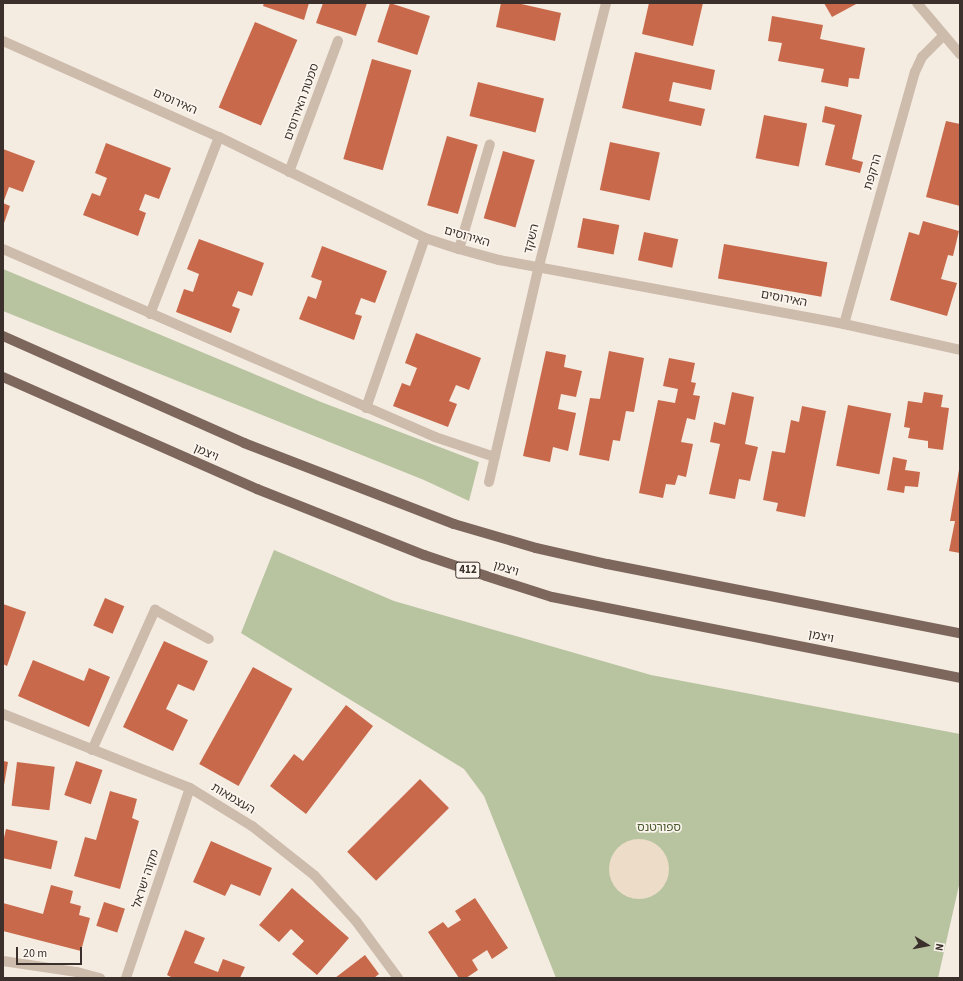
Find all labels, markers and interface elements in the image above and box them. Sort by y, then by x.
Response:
street label: סמטת האירוסים [281,62,323,142]
street label: האירוסים [151,86,199,118]
street label: הרקפת [861,152,885,192]
street label: השקד [521,223,543,255]
street label: האירוסים [442,224,492,250]
street label: האירוסים [760,287,808,311]
street label: ויצמן [191,441,221,465]
street label: ויצמן [492,558,520,580]
road number: 412 [455,561,481,579]
street label: ויצמן [807,627,835,647]
street label: העצמאות [208,780,258,818]
park label: ספורטנס [637,821,681,835]
street label: מקוה ישראל [130,848,162,910]
north arrow [907,925,947,965]
scale bar [18,939,84,965]
text: N [931,942,947,952]
text: 20 m [23,945,47,962]

